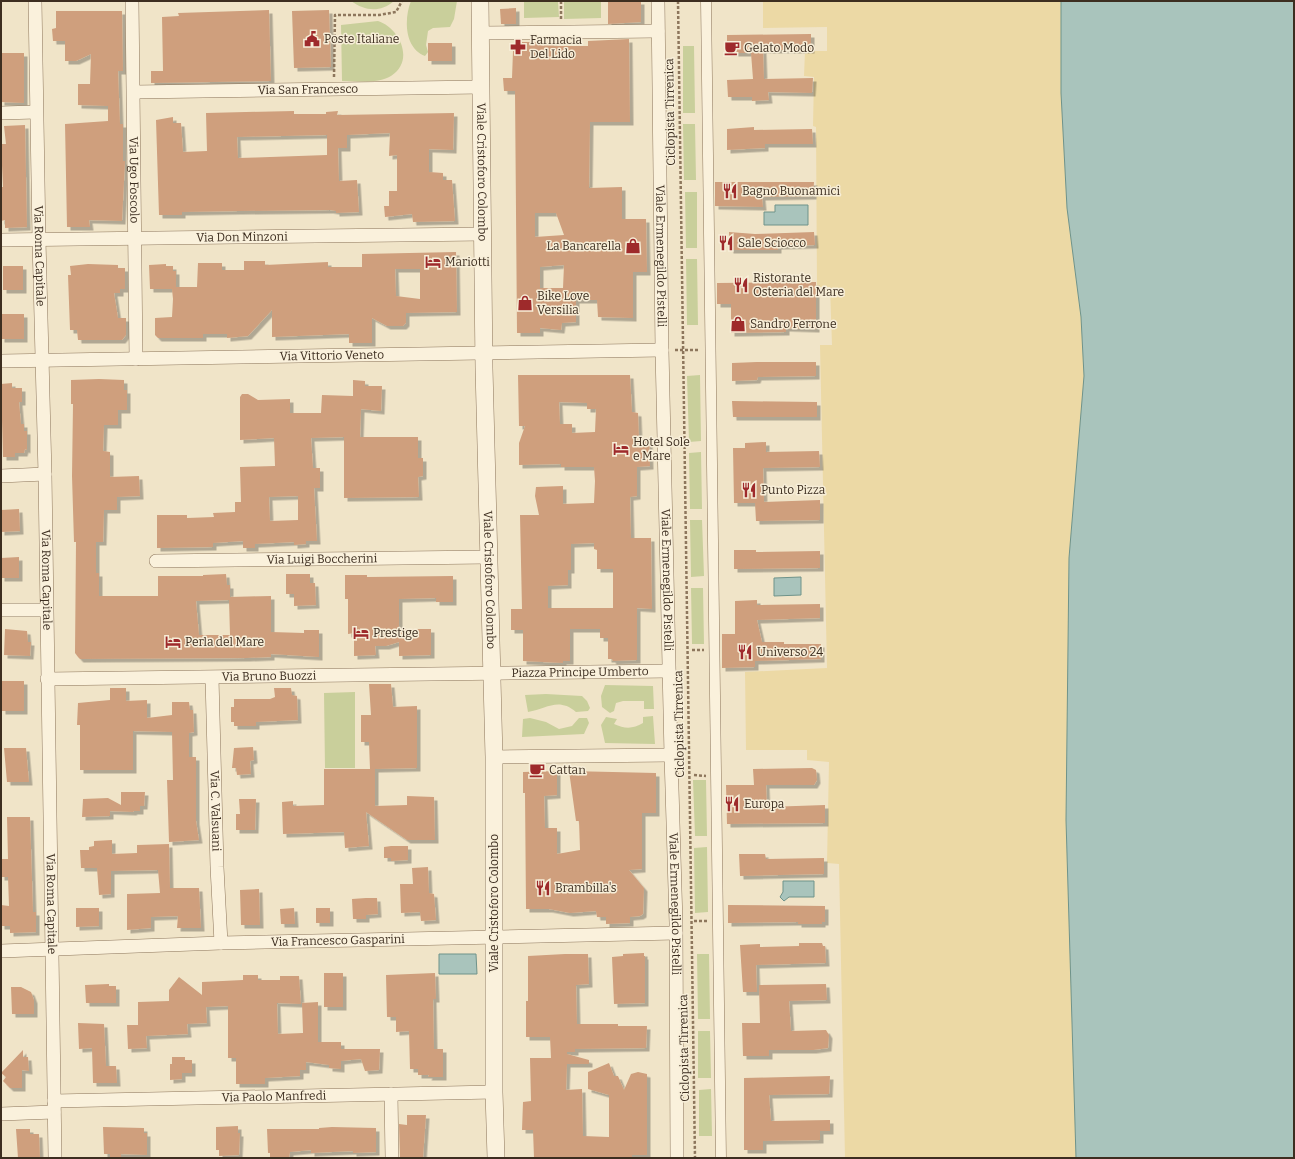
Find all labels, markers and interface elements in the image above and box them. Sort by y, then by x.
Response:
public building icon: Poste Italiane [303,30,321,48]
place label: Poste Italiane [324,32,399,46]
place label: Farmacia Del Lido [530,33,583,61]
pharmacy icon: Farmacia Del Lido [509,38,527,56]
cafe icon: Gelato Modo [723,39,741,57]
place label: Gelato Modo [744,41,814,55]
street label: Ciclopista Tirrenica [662,58,678,166]
street label: Via San Francesco [258,82,358,97]
street label: Viale Cristoforo Colombo [474,103,490,241]
street label: Via Ugo Foscolo [127,136,141,224]
restaurant icon: Bagno Buonamici [721,182,739,200]
place label: Bagno Buonamici [742,184,841,198]
street label: Viale Ermenegildo Pistelli [653,185,669,328]
street label: Via Roma Capitale [31,205,48,307]
street label: Via Don Minzoni [196,229,288,245]
restaurant icon: Sale Sciocco [717,234,735,252]
place label: Sale Sciocco [738,236,806,250]
shop icon: La Bancarella [624,237,642,255]
place label: La Bancarella [547,239,621,253]
hotel icon: Mariotti [424,253,442,271]
place label: Mariotti [445,255,490,269]
place label: Ristorante Osteria del Mare [753,271,844,299]
restaurant icon: Ristorante Osteria del Mare [732,276,750,294]
place label: Bike Love Versilia [537,289,589,317]
shop icon: Bike Love Versilia [516,294,534,312]
shop icon: Sandro Ferrone [729,315,747,333]
place label: Sandro Ferrone [750,317,837,331]
street label: Via Vittorio Veneto [280,348,384,363]
place label: Hotel Sole e Mare [633,435,690,463]
hotel icon: Hotel Sole e Mare [612,440,630,458]
restaurant icon: Punto Pizza [740,481,758,499]
place label: Punto Pizza [761,483,826,497]
street label: Viale Ermenegildo Pistelli [659,508,676,652]
street label: Viale Cristoforo Colombo [481,510,498,649]
street label: Via Roma Capitale [39,529,54,630]
street label: Via Luigi Boccherini [267,551,378,567]
hotel icon: Prestige [352,624,370,642]
place label: Prestige [373,626,418,640]
hotel icon: Perla del Mare [164,633,182,651]
place label: Perla del Mare [185,635,264,649]
restaurant icon: Universo 24 [736,643,754,661]
place label: Universo 24 [757,645,823,659]
street label: Piazza Principe Umberto [511,664,649,680]
street label: Via Bruno Buozzi [222,669,317,684]
street label: Ciclopista Tirrenica [671,670,687,778]
cafe icon: Cattan [528,761,546,779]
place label: Cattan [549,763,586,777]
street label: Via C. Valsuani [207,770,224,852]
restaurant icon: Europa [723,795,741,813]
place label: Europa [744,797,785,811]
street label: Viale Ermenegildo Pistelli [666,832,683,976]
street label: Viale Cristoforo Colombo [487,834,501,972]
street label: Via Roma Capitale [44,853,59,954]
restaurant icon: Brambilla's [534,879,552,897]
place label: Brambilla's [555,881,617,895]
street label: Via Francesco Gasparini [271,932,405,949]
street label: Ciclopista Tirrenica [676,994,692,1102]
street label: Via Paolo Manfredi [221,1088,327,1105]

